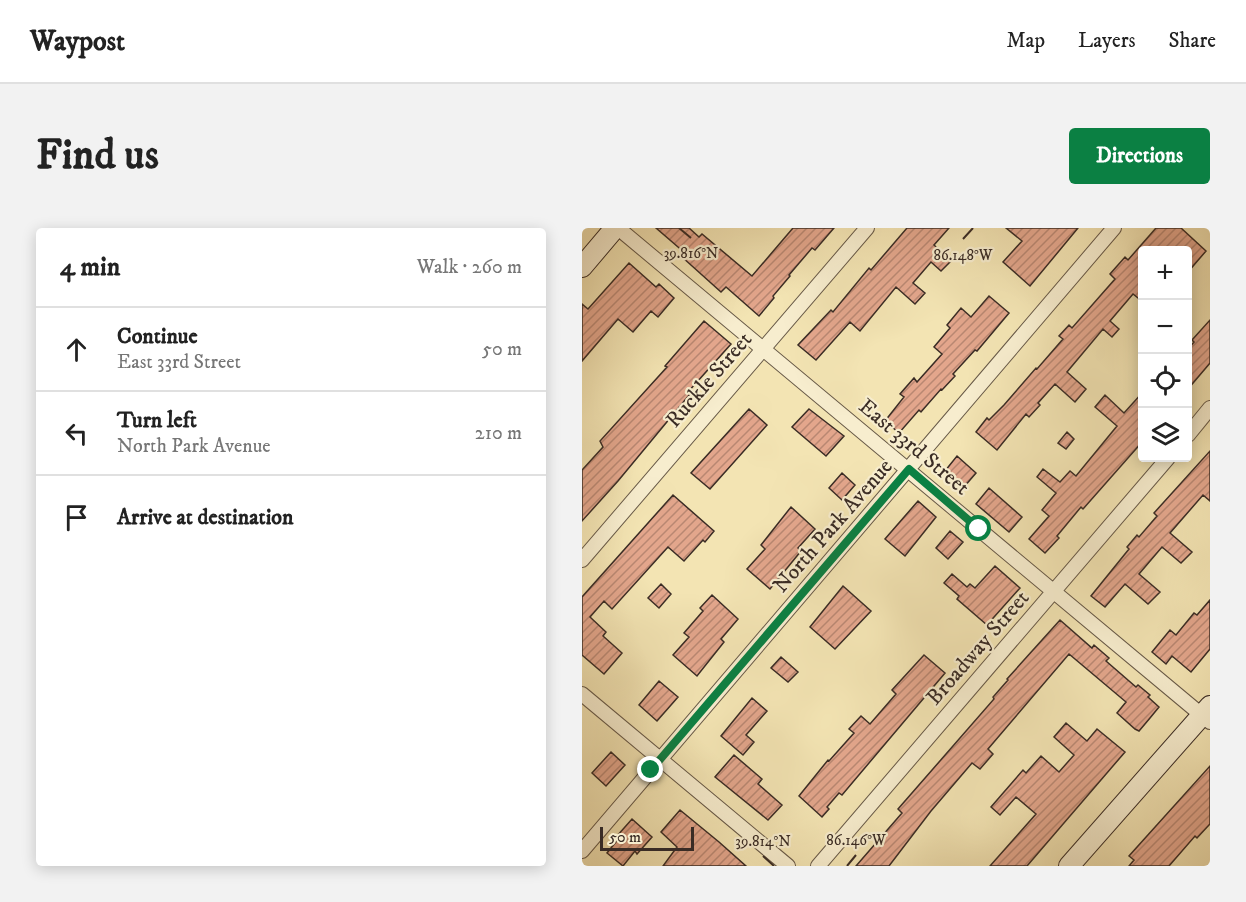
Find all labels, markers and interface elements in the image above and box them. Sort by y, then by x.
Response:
text: Waypost [30,24,125,59]
text: Map [1006,28,1045,54]
text: Layers [1078,28,1136,54]
text: Share [1169,28,1216,54]
button: Directions [1069,128,1210,184]
text: Find us [36,130,159,182]
text: 39.816°N [664,244,718,263]
text: 86.148°W [933,246,993,265]
map controls [1138,246,1192,462]
button: + [1138,246,1192,300]
text: 4 min [60,251,120,284]
text: Walk · 260 m [417,255,522,280]
button: − [1138,300,1192,354]
text: Continue [117,323,198,350]
street label: Ruckle Street [660,327,758,433]
icon: ahead [60,333,93,366]
text: 50 m [482,337,522,362]
text: East 33rd Street [117,350,241,375]
button: locate [1138,354,1192,408]
street label: East 33rd Street [853,393,975,501]
text: Turn left [117,407,197,434]
button: layers [1138,408,1192,462]
icon: left [60,417,93,450]
text: 210 m [475,421,522,446]
text: North Park Avenue [117,434,271,459]
street label: North Park Avenue [767,453,899,599]
icon: arrive [60,501,93,534]
text: Arrive at destination [117,504,294,531]
route start [965,515,991,541]
street label: Broadway Street [921,585,1035,711]
route end [637,756,663,782]
scale bar [600,824,694,852]
text: 50 m [609,827,641,847]
text: 86.146°W [826,831,886,850]
text: 39.814°N [735,832,791,851]

